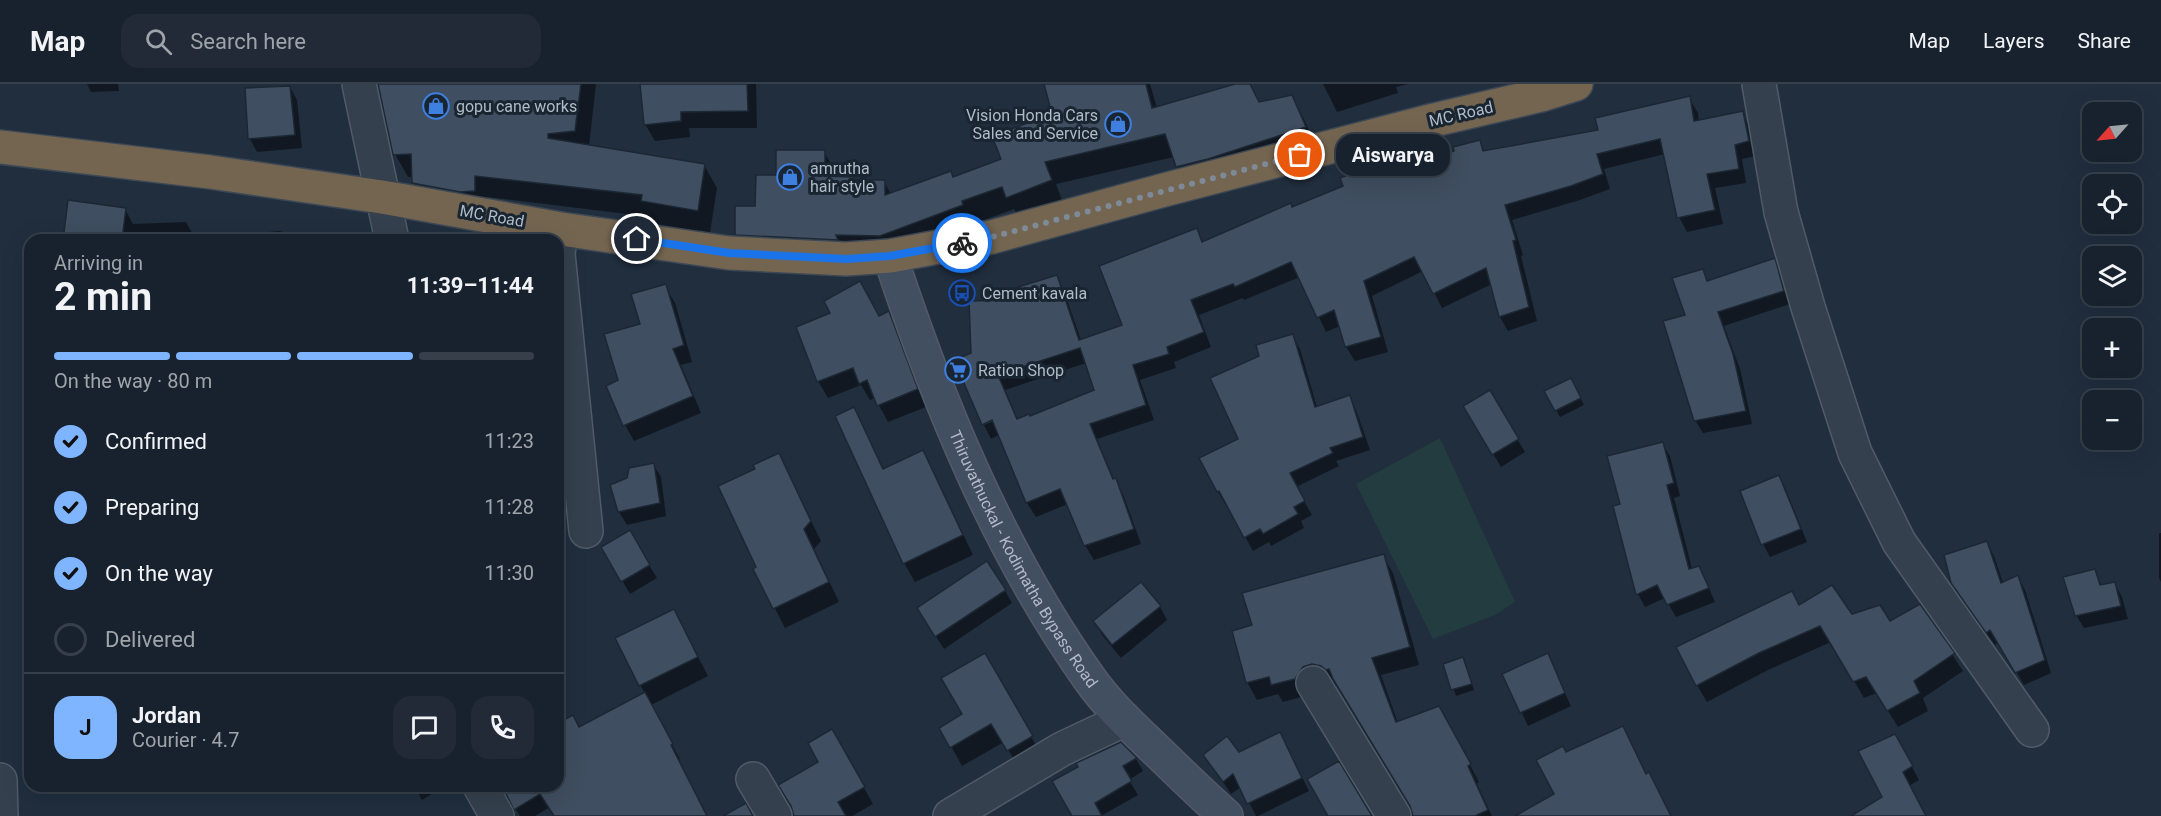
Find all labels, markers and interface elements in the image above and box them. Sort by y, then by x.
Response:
search box [121,14,541,68]
text: Map [30,25,85,58]
icon: search [142,25,175,58]
text: Search here [190,29,306,54]
text: Map [1908,29,1950,53]
text: Layers [1983,29,2044,53]
text: Share [2077,29,2131,53]
shop icon: gopu cane works [421,91,451,121]
place label: gopu cane works [456,97,577,116]
street label: MC Road [1427,97,1495,131]
north arrow [2082,102,2142,162]
map controls [2082,102,2142,450]
place label: Vision Honda Cars Sales and Service [966,106,1098,143]
shop icon: Vision Honda Cars Sales and Service [1103,109,1133,139]
pin [1274,129,1325,180]
callout: Aiswarya [1336,134,1450,176]
icon: bag [1283,138,1316,171]
text: Aiswarya [1352,143,1434,167]
place label: amrutha hair style [810,159,874,196]
shop icon: amrutha hair style [775,162,805,192]
button: locate [2082,174,2142,234]
street label: MC Road [458,201,526,231]
pin [611,213,662,264]
courier [932,213,992,273]
icon: home [620,222,653,255]
icon: bike [946,227,979,260]
button: layers [2082,246,2142,306]
text: Arriving in [54,251,143,275]
text: 11:39–11:44 [407,273,534,298]
text: 2 min [54,274,152,320]
bus stop icon: Cement kavala [947,278,977,308]
place label: Cement kavala [982,284,1087,303]
button: + [2082,318,2142,378]
supermarket icon: Ration Shop [943,355,973,385]
place label: Ration Shop [978,361,1064,380]
text: On the way · 80 m [54,369,212,393]
button: − [2082,390,2142,450]
icon: check [54,425,87,458]
street label: Thiruvathuckal - Kodimatha Bypass Road [946,427,1102,691]
text: Confirmed [105,429,207,454]
text: 11:23 [484,429,534,453]
icon: check [54,491,87,524]
text: Preparing [105,495,199,520]
text: 11:28 [484,495,534,519]
icon: check [54,557,87,590]
text: On the way [105,561,213,586]
text: 11:30 [484,561,534,585]
text: Delivered [105,627,195,652]
button: chat [393,696,456,759]
button: phone [471,696,534,759]
text: Jordan [132,703,201,728]
text: J [79,715,92,740]
text: Courier · 4.7 [132,728,239,752]

